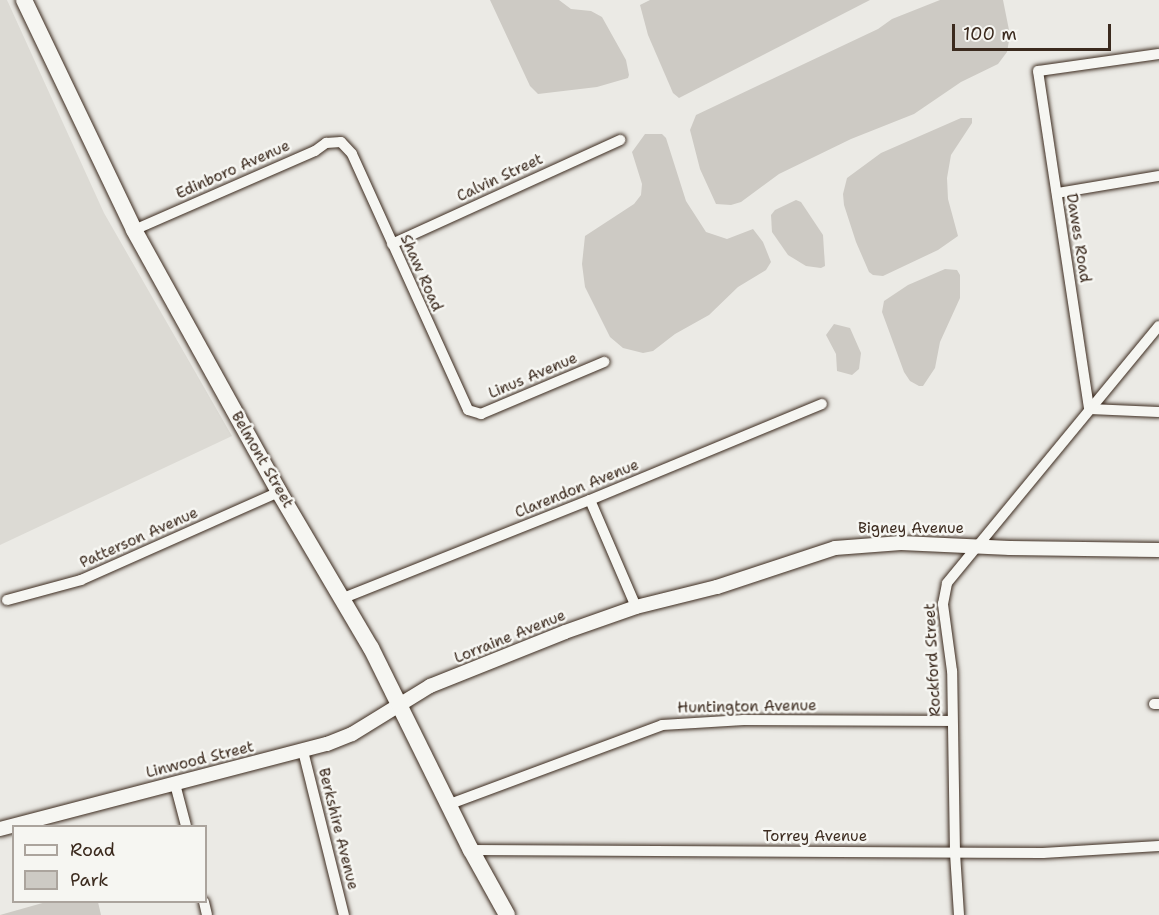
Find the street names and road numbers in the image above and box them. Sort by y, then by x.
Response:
street label: Edinboro Avenue [173,137,293,203]
street label: Calvin Street [454,150,546,206]
street label: Dawes Road [1062,192,1094,284]
street label: Shaw Road [396,232,446,314]
street label: Linus Avenue [486,349,580,403]
street label: Belmont Street [227,409,297,511]
street label: Clarendon Avenue [512,456,642,522]
street label: Patterson Avenue [77,504,201,572]
street label: Bigney Avenue [858,520,964,538]
street label: Rockford Street [921,603,945,717]
street label: Lorraine Avenue [452,606,568,668]
street label: Huntington Avenue [677,697,817,717]
street label: Linwood Street [144,738,256,782]
street label: Berkshire Avenue [314,766,362,892]
street label: Torrey Avenue [763,828,867,846]

